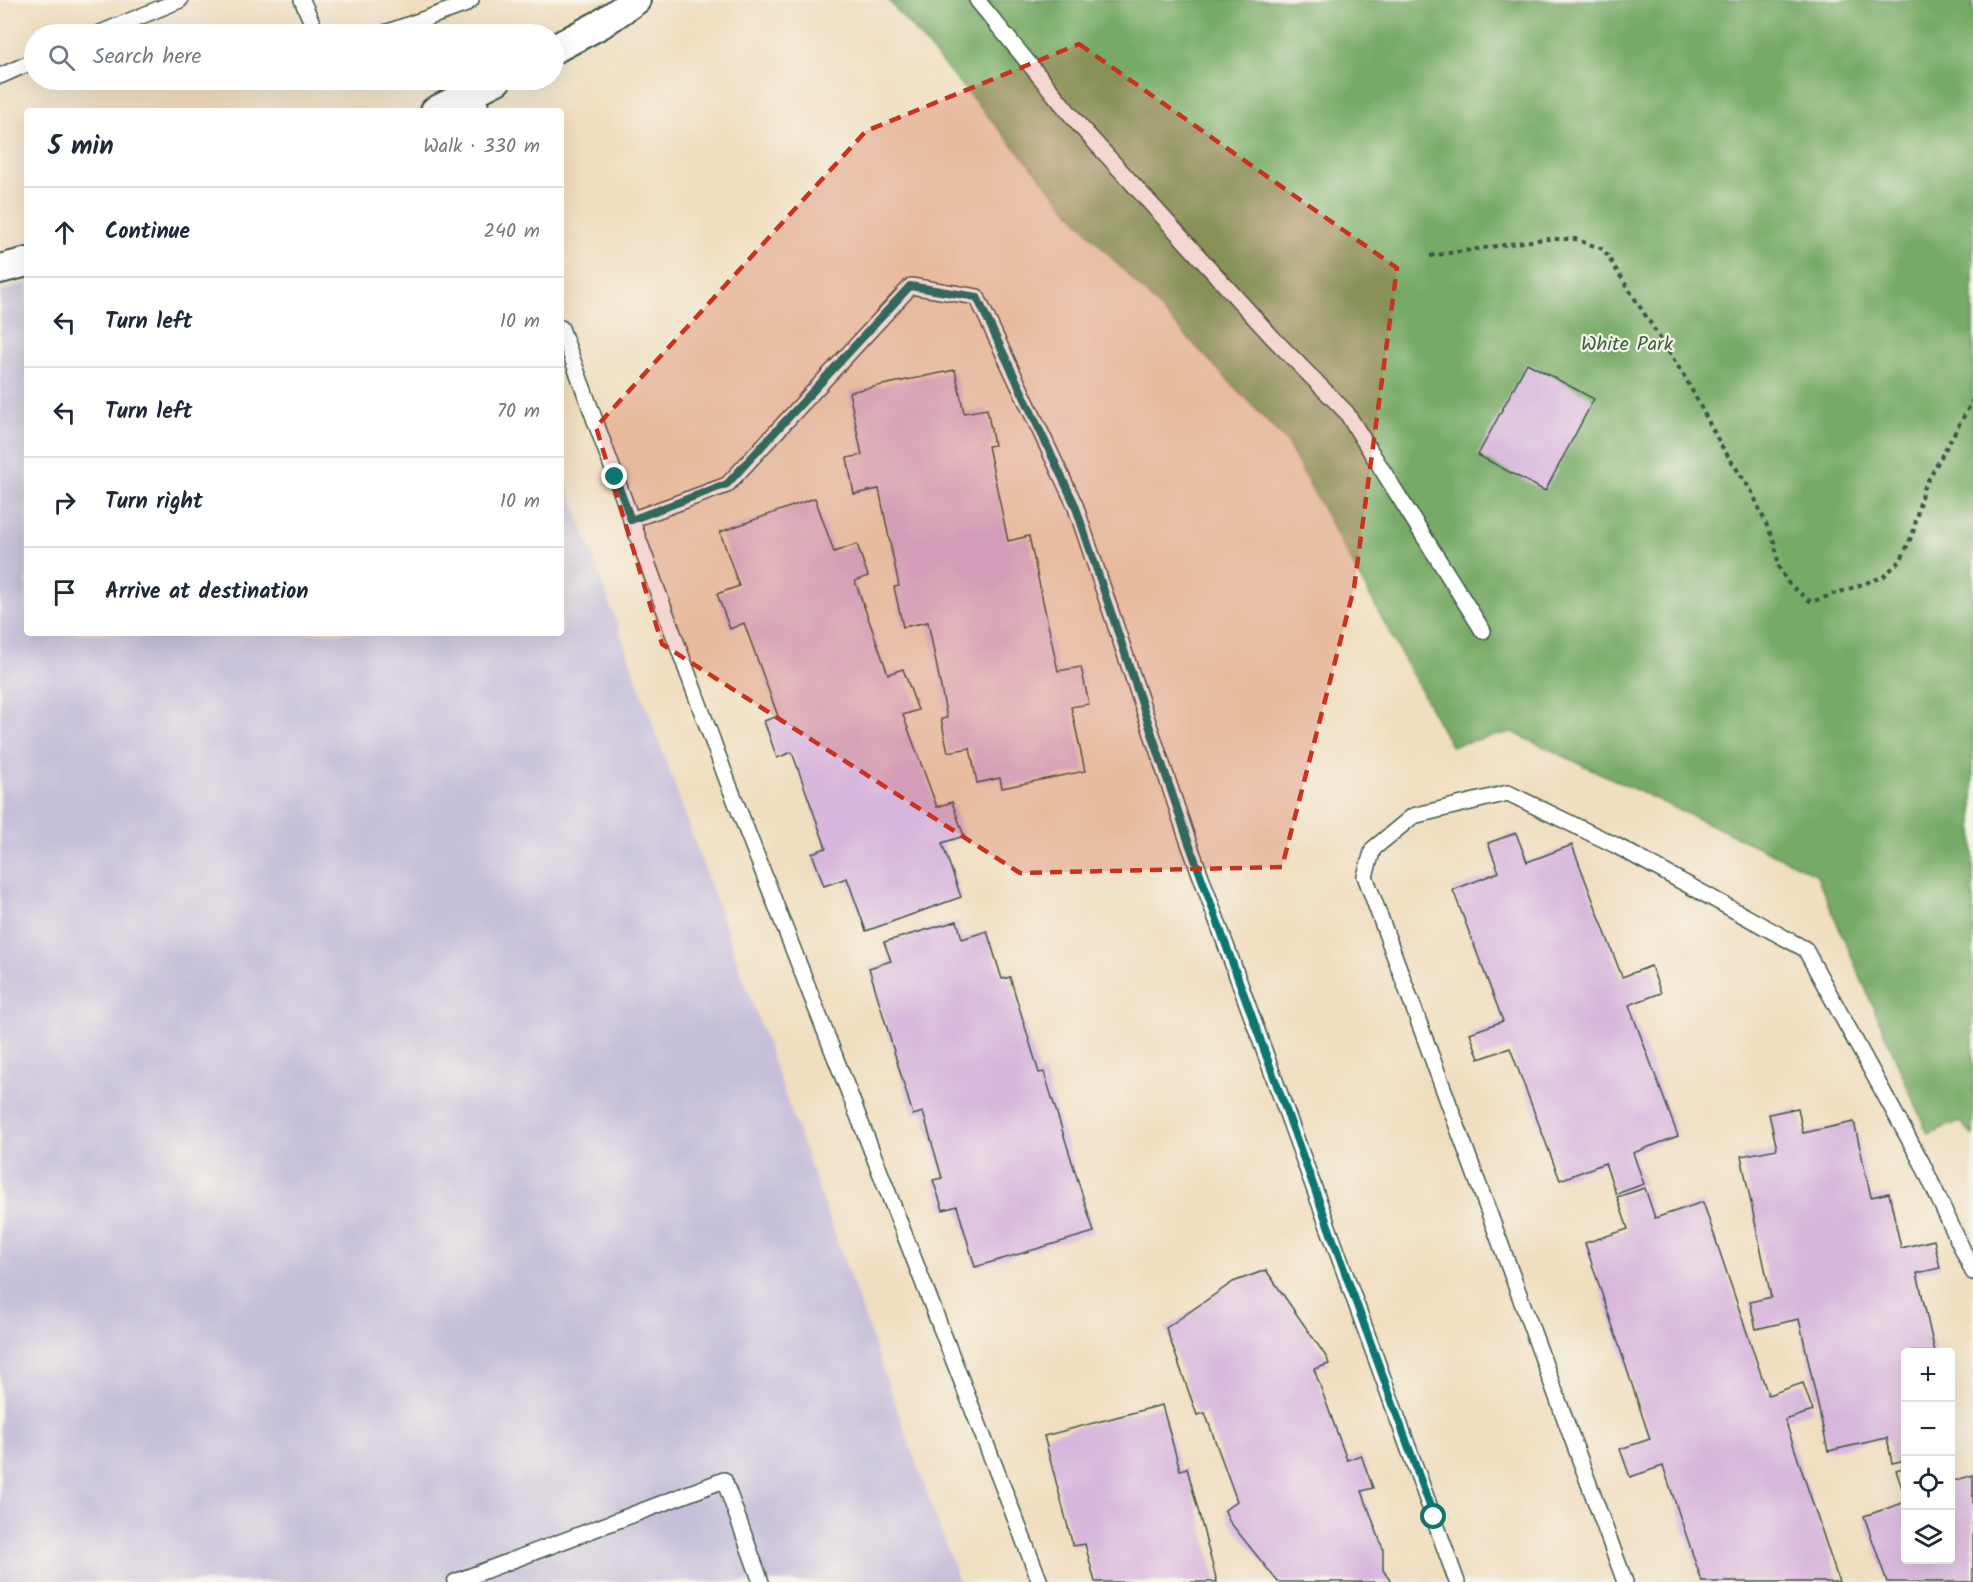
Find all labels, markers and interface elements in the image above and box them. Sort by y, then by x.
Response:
search box [24,24,564,90]
text: Search here [93,40,201,75]
icon: search [45,41,78,74]
text: 5 min [48,126,114,168]
text: Walk · 330 m [423,131,540,163]
text: Continue [105,215,190,250]
icon: ahead [48,216,81,249]
text: 240 m [483,216,540,248]
text: Turn left [105,305,192,340]
icon: left [48,306,81,339]
text: 10 m [500,306,540,338]
park label: White Park [1581,329,1674,361]
text: Turn left [105,395,192,430]
icon: left [48,396,81,429]
text: 70 m [497,396,540,428]
route end [601,463,627,489]
text: Turn right [105,485,203,520]
icon: right [48,486,81,519]
text: 10 m [500,486,540,518]
text: Arrive at destination [105,575,308,610]
icon: arrive [48,576,81,609]
map controls [1901,1348,1955,1564]
button: + [1901,1348,1955,1402]
button: − [1901,1402,1955,1456]
button: locate [1901,1456,1955,1510]
route start [1420,1503,1446,1529]
button: layers [1901,1510,1955,1564]

